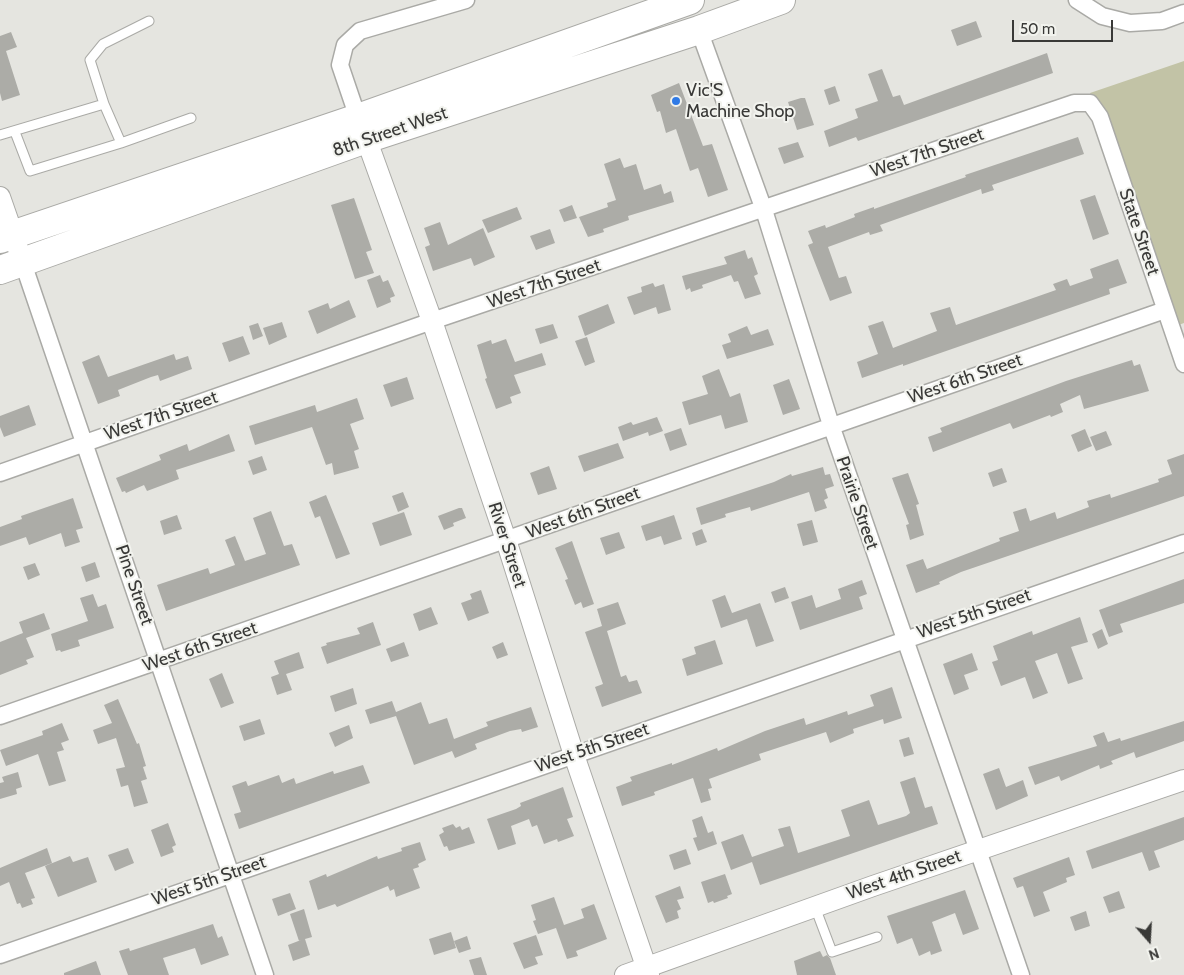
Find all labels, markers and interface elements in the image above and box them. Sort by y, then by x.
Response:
scale bar [1014,10,1115,42]
text: 50 m [1020,20,1055,38]
place label: Vic'S Machine Shop [686,80,794,122]
marker: Vic'S Machine Shop [670,95,682,107]
street label: 8th Street West [330,102,450,162]
street label: West 7th Street [868,124,986,182]
street label: State Street [1114,186,1164,278]
street label: West 7th Street [485,255,603,313]
street label: West 6th Street [905,349,1025,409]
street label: West 7th Street [102,387,220,445]
street label: Prairie Street [831,454,883,552]
street label: West 6th Street [523,482,643,544]
street label: River Street [483,500,531,590]
street label: Pine Street [110,542,158,628]
street label: West 5th Street [914,584,1034,644]
street label: West 6th Street [140,617,260,677]
street label: West 5th Street [532,718,652,778]
street label: West 4th Street [844,845,964,905]
street label: West 5th Street [149,851,269,911]
north arrow [1124,915,1174,965]
text: N [1146,944,1161,964]

